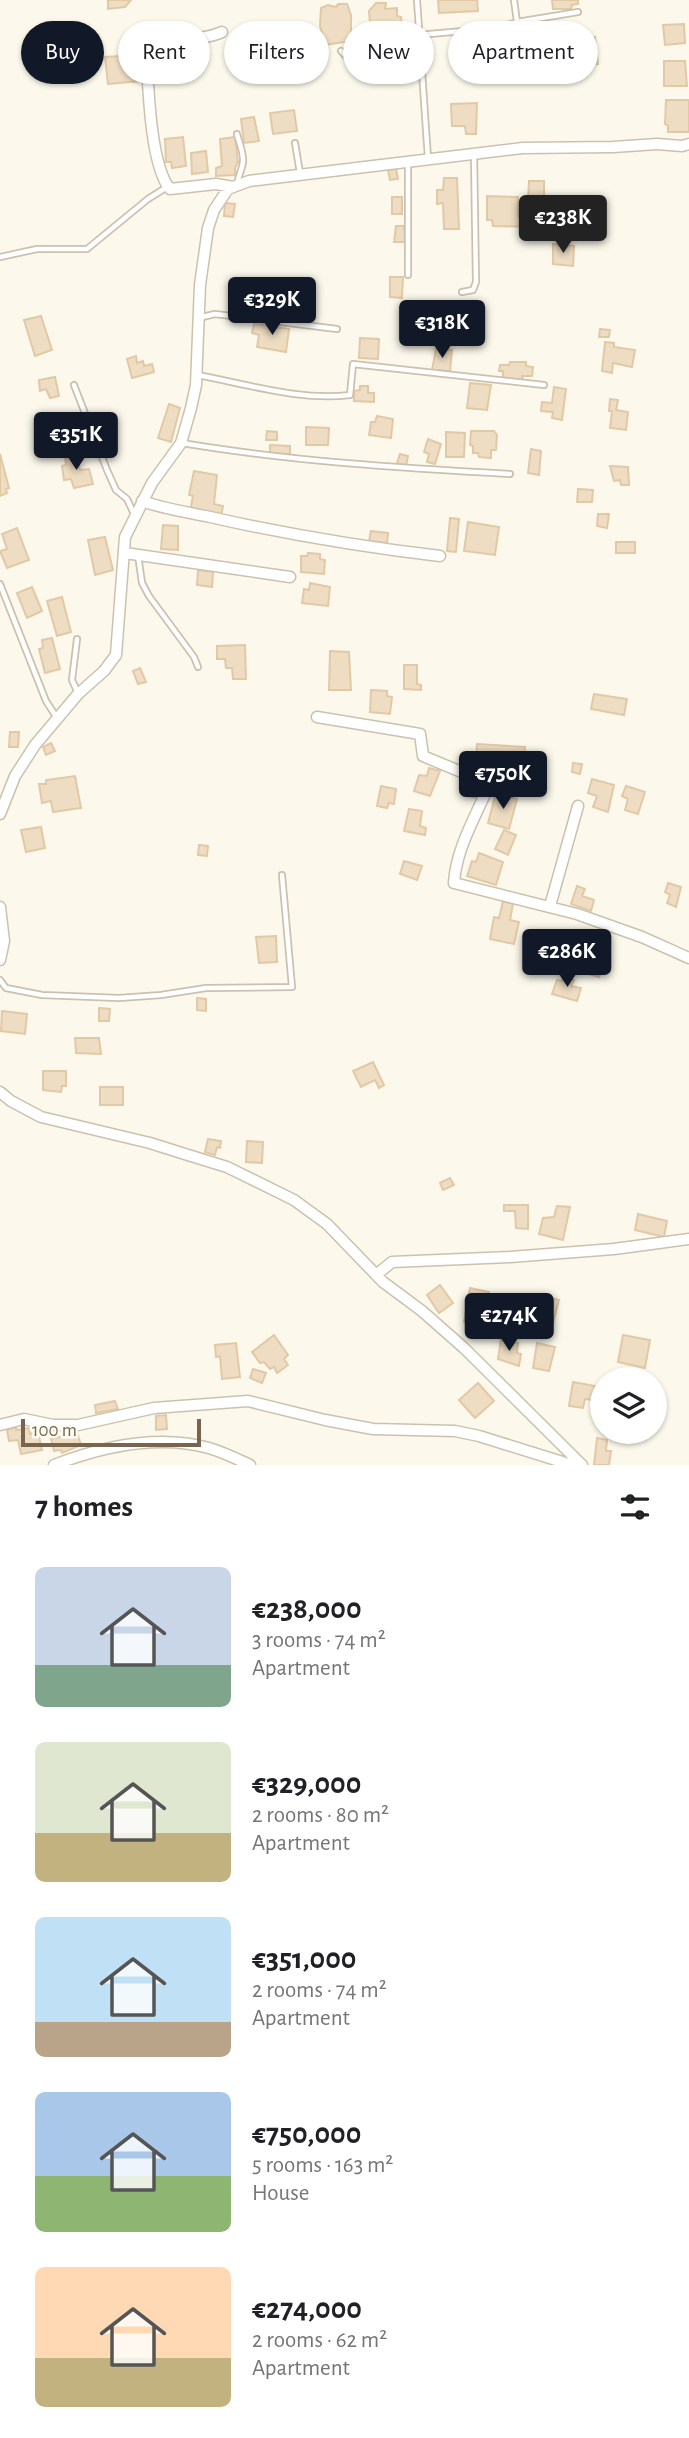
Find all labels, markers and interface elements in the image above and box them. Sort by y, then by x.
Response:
chip: Buy [21,21,104,84]
chip: Rent [118,21,210,84]
chip: Filters [224,21,329,84]
chip: New [343,21,434,84]
chip: Apartment [448,21,598,84]
pin: €238K [514,196,612,255]
text: €238K [535,206,591,229]
pin: €329K [223,278,321,337]
text: €329K [244,288,300,311]
pin: €318K [393,300,491,360]
text: €318K [415,311,469,334]
pin: €351K [27,412,125,472]
text: €351K [50,423,102,446]
pin: €750K [454,752,552,811]
text: €750K [475,762,531,785]
pin: €286K [518,930,616,989]
text: €286K [538,940,596,963]
pin: €274K [460,1294,558,1353]
text: €274K [481,1304,537,1327]
map controls [590,1367,667,1444]
button: layers [590,1367,667,1444]
scale bar [21,1416,201,1448]
text: 100 m [32,1421,77,1440]
icon: filters [616,1488,654,1526]
text: 7 homes [35,1492,133,1522]
text: €238,000 [252,1594,362,1624]
icon: home [91,1595,175,1679]
text: 3 rooms · 74 m² [252,1629,386,1652]
text: Apartment [252,1657,350,1680]
text: €329,000 [252,1769,361,1799]
icon: home [91,1770,175,1854]
text: 2 rooms · 80 m² [252,1804,389,1827]
text: Apartment [252,1832,350,1855]
text: €351,000 [252,1944,356,1974]
icon: home [91,1945,175,2029]
text: 2 rooms · 74 m² [252,1979,387,2002]
text: Apartment [252,2007,350,2030]
text: €750,000 [252,2119,361,2149]
icon: home [91,2120,175,2204]
text: 5 rooms · 163 m² [252,2154,393,2177]
text: House [252,2182,309,2205]
text: €274,000 [252,2294,362,2324]
icon: home [91,2295,175,2379]
text: 2 rooms · 62 m² [252,2329,387,2352]
text: Apartment [252,2357,350,2380]

